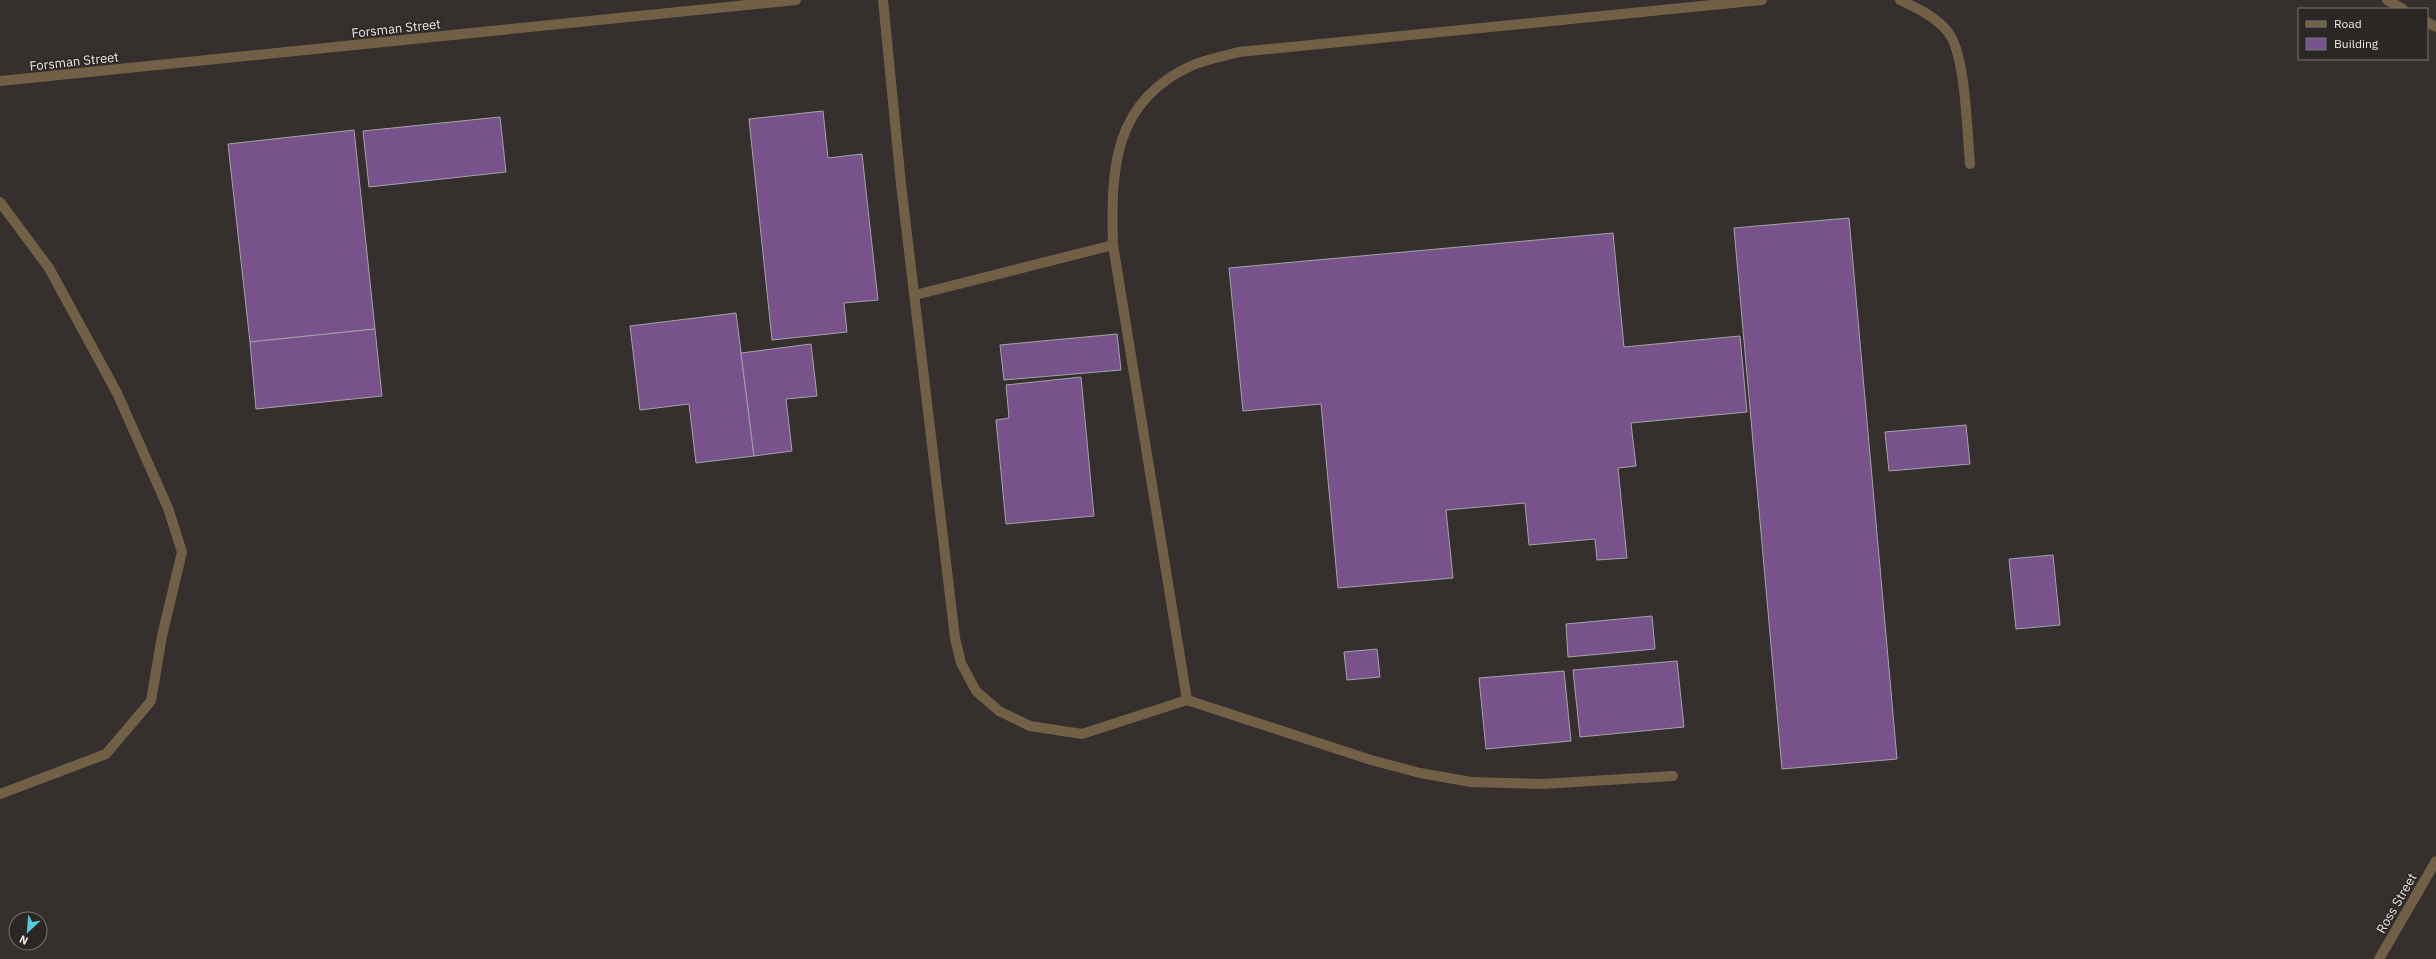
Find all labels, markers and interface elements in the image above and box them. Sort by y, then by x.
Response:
legend [2298,8,2428,60]
street label: Forsman Street [351,15,442,42]
text: Road [2334,16,2362,31]
text: Building [2334,36,2379,51]
street label: Forsman Street [29,48,120,75]
street label: Ross Street [2372,870,2420,936]
north arrow [8,911,48,951]
text: N [17,932,30,948]

